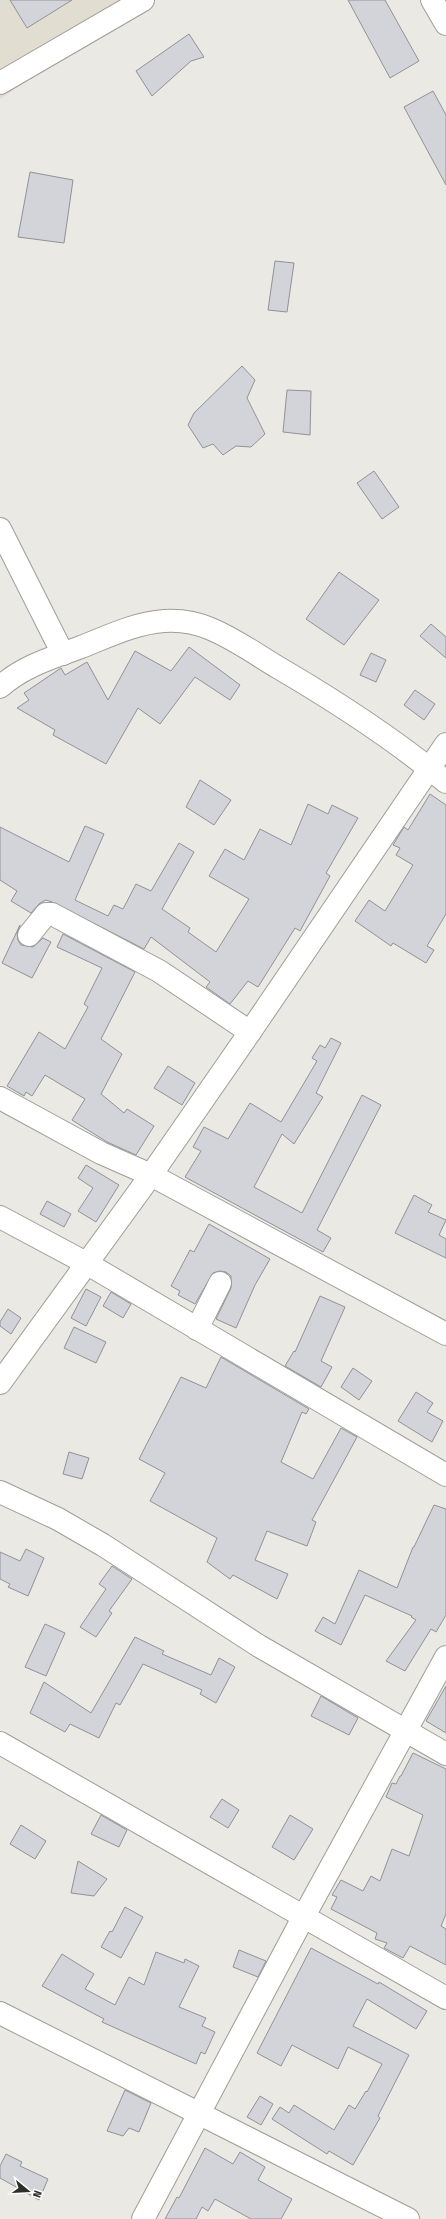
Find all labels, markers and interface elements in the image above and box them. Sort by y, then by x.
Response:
north arrow [8,2171,48,2211]
text: N [30,2189,44,2199]

